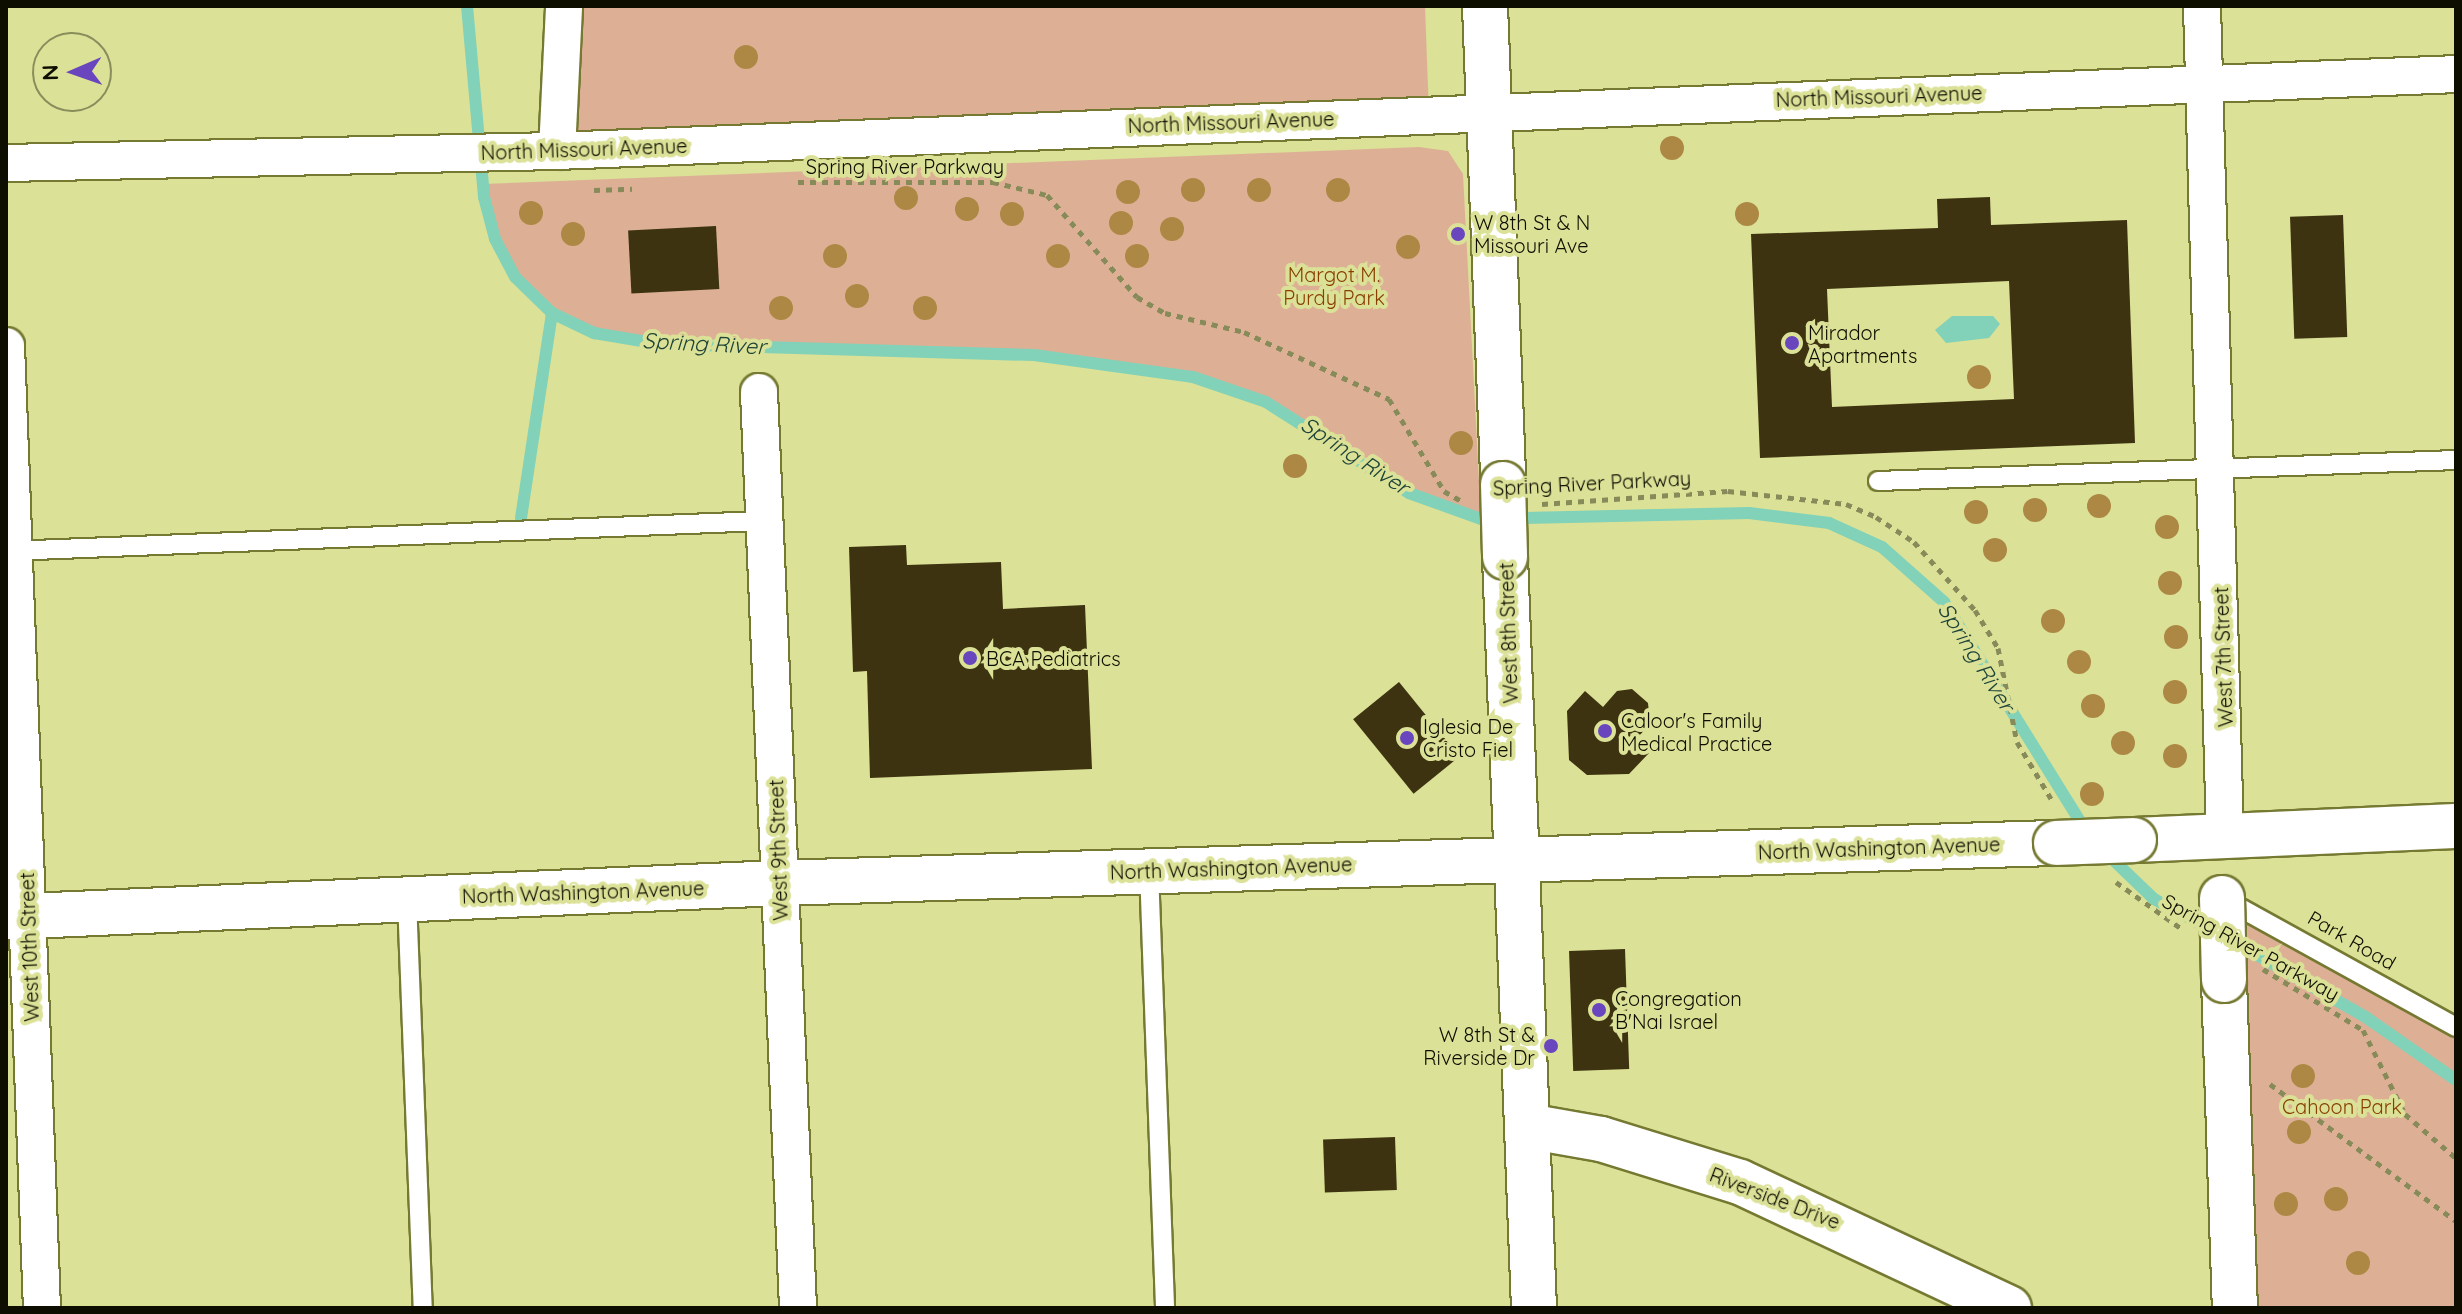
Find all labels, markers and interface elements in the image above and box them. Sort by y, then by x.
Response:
north arrow [32,32,112,112]
text: N [36,64,64,81]
street label: North Missouri Avenue [1775,80,1983,112]
street label: North Missouri Avenue [1127,106,1335,138]
street label: North Missouri Avenue [480,133,688,165]
street label: Spring River Parkway [806,154,1004,178]
place label: W 8th St & N Missouri Ave [1474,210,1590,257]
marker: W 8th St & N Missouri Ave [1449,225,1467,243]
park label: Margot M. Purdy Park [1283,262,1385,309]
place label: Mirador Apartments [1808,320,1917,367]
water label: Spring River [642,328,766,360]
marker: Mirador Apartments [1783,334,1801,352]
water label: Spring River [1296,411,1414,501]
street label: Spring River Parkway [1492,466,1692,500]
street label: West 8th Street [1494,562,1522,704]
street label: West 7th Street [2209,586,2237,728]
water label: Spring River [1932,598,2020,716]
place label: BCA Pediatrics [986,646,1121,670]
marker: BCA Pediatrics [961,649,979,667]
place label: Caloor's Family Medical Practice [1621,708,1772,755]
place label: Iglesia De Cristo Fiel [1423,714,1513,761]
marker: Caloor's Family Medical Practice [1596,722,1614,740]
marker: Iglesia De Cristo Fiel [1398,729,1416,747]
street label: West 9th Street [764,779,792,921]
street label: North Washington Avenue [1757,832,2001,864]
street label: North Washington Avenue [1109,852,1353,884]
street label: West 10th Street [14,872,44,1022]
street label: North Washington Avenue [461,876,705,908]
street label: Spring River Parkway [2158,888,2344,1006]
street label: Park Road [2304,905,2400,975]
place label: Congregation B'Nai Israel [1615,986,1742,1033]
marker: Congregation B'Nai Israel [1590,1001,1608,1019]
place label: W 8th St & Riverside Dr [1423,1022,1535,1069]
marker: W 8th St & Riverside Dr [1542,1037,1560,1055]
park label: Cahoon Park [2282,1094,2402,1118]
street label: Riverside Drive [1706,1162,1844,1234]

